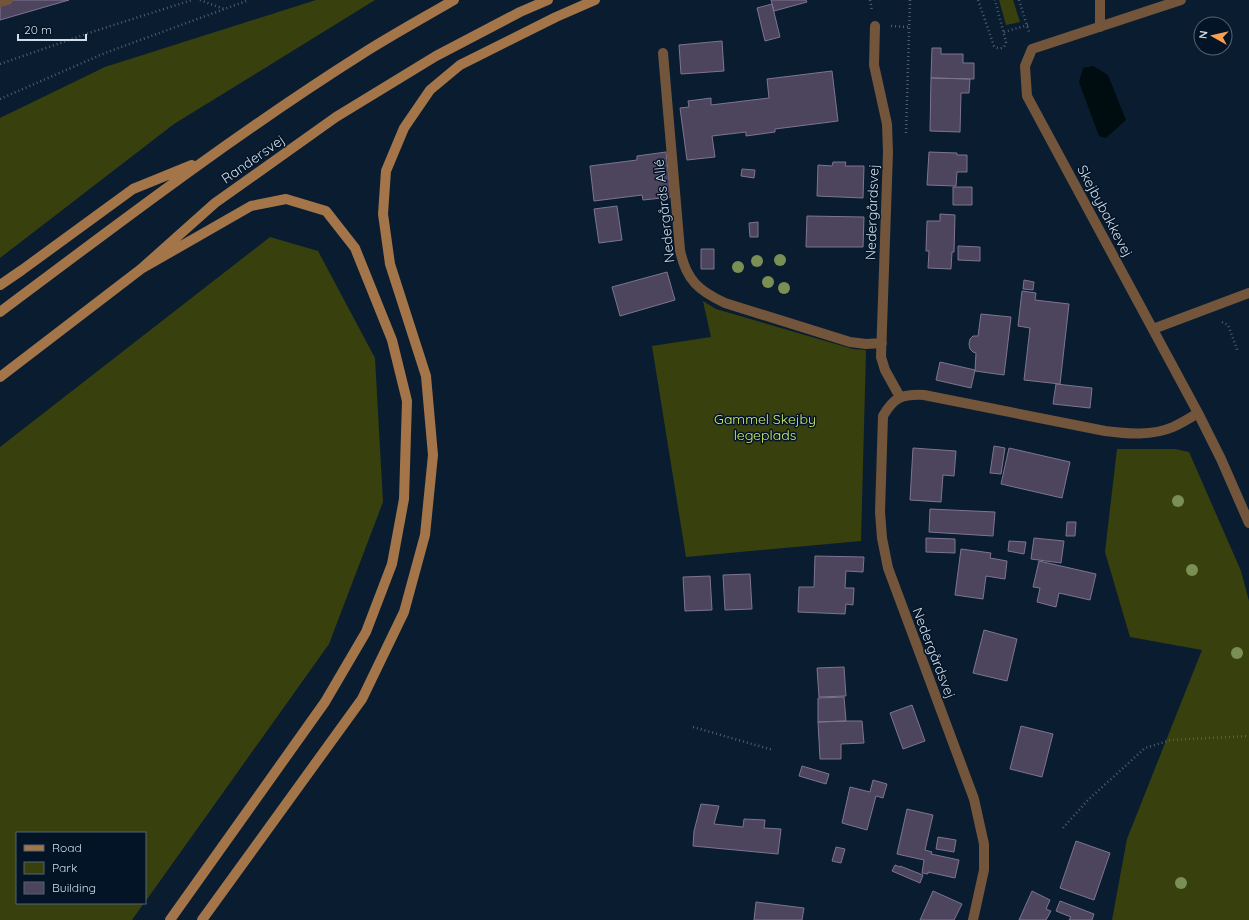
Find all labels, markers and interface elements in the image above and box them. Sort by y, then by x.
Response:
scale bar [18,16,86,42]
north arrow [1193,16,1233,56]
text: 20 m [24,22,52,37]
text: N [1196,30,1211,40]
street label: Randersvej [218,131,288,187]
street label: Nedergårds Allé [650,158,678,264]
street label: Skejbybakkevej [1073,162,1137,260]
street label: Nedergårdsvej [861,164,883,260]
park label: Gammel Skejby legeplads [714,410,816,444]
street label: Nedergårdsvej [908,605,960,701]
legend [16,832,146,904]
text: Road [52,840,82,855]
text: Park [52,860,77,875]
text: Building [52,880,96,895]

